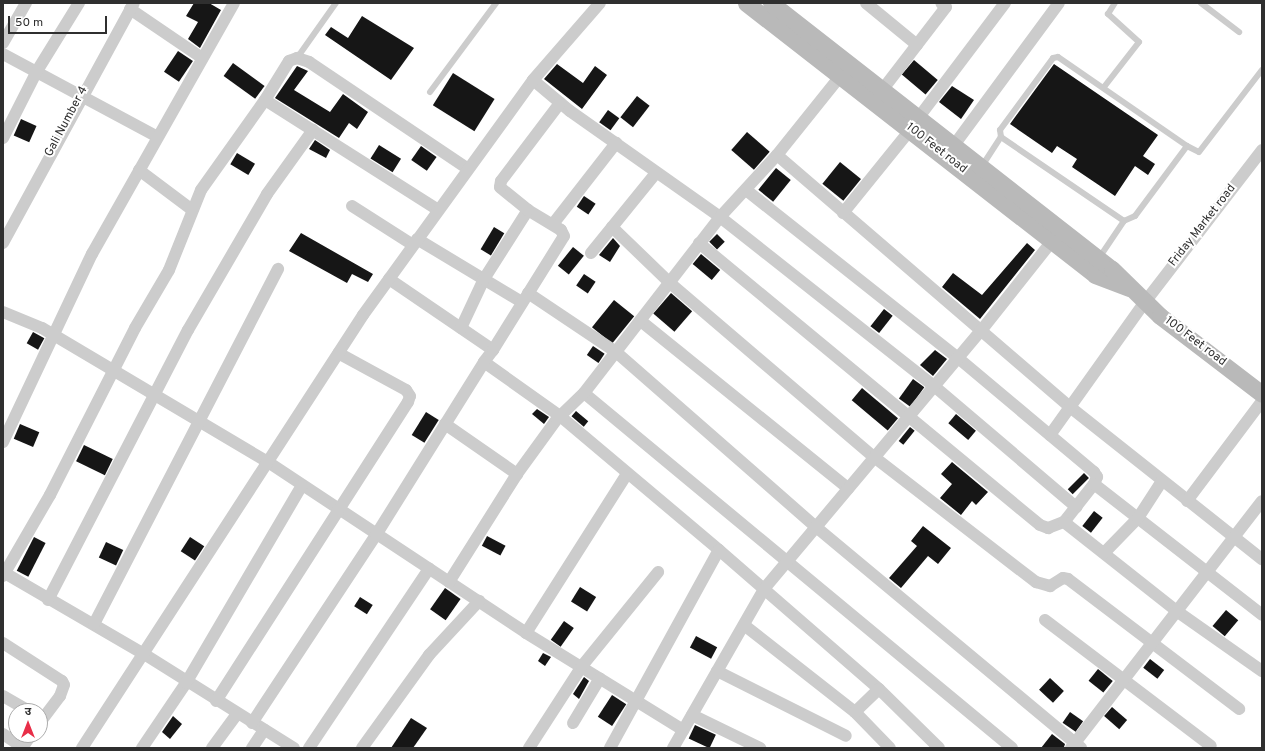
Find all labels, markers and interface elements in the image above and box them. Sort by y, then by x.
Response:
scale bar [10,8,109,34]
text: 50 m [15,15,43,31]
street label: Gali Number 4 [42,84,92,160]
street label: 100 Feet road [903,121,969,177]
street label: Friday Market road [1166,182,1240,270]
street label: 100 Feet road [1161,314,1229,370]
north arrow [8,703,48,743]
text: उ [25,705,31,719]

